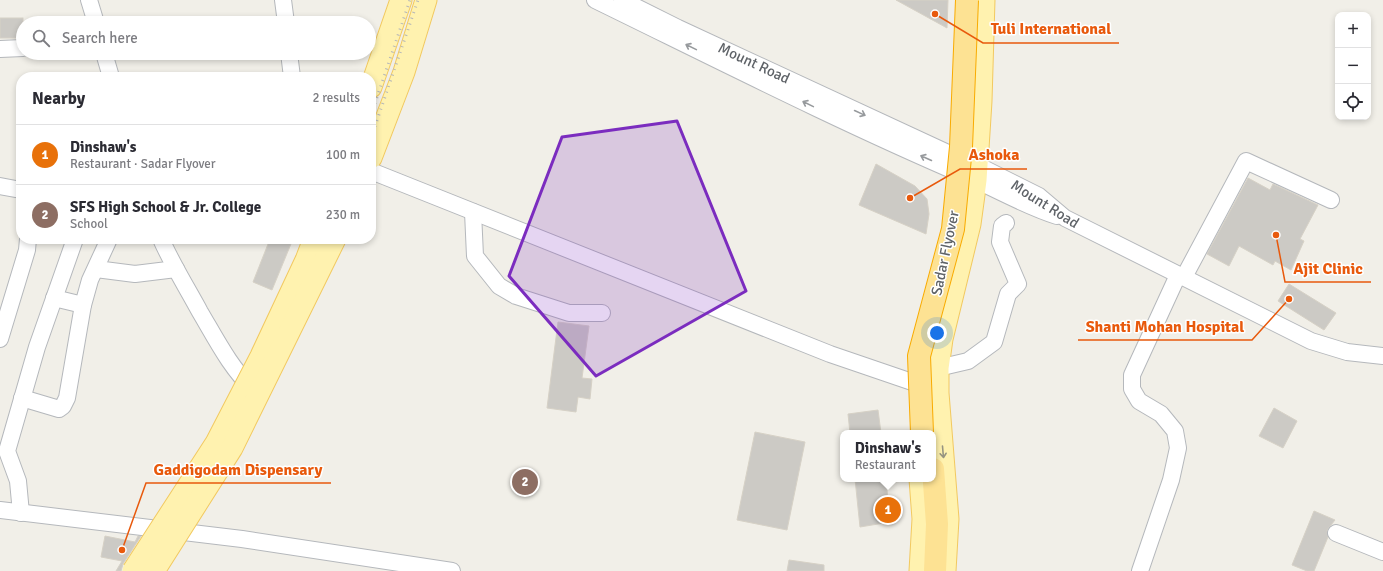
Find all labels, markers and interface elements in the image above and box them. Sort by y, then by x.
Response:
map controls [1335,12,1371,120]
button: + [1335,12,1371,48]
callout: Tuli International [983,15,1119,43]
search box [16,16,376,60]
text: Tuli International [991,19,1111,39]
icon: search [30,27,52,49]
text: Search here [62,29,138,47]
street label: Mount Road [715,39,793,87]
one-way arrow [686,43,698,50]
button: − [1335,48,1371,84]
button: locate [1335,84,1371,120]
text: Nearby [32,88,85,109]
text: 2 results [312,90,360,106]
one-way arrow [802,100,814,107]
one-way arrow [853,109,865,117]
text: Dinshaw's [70,138,137,156]
callout: Ashoka [960,141,1027,169]
text: Ashoka [969,145,1019,165]
text: 1 [41,147,49,163]
text: 100 m [326,147,360,163]
one-way arrow [921,154,933,162]
text: Restaurant · Sadar Flyover [70,156,216,172]
street label: Mount Road [1008,176,1082,232]
text: SFS High School & Jr. College [70,198,261,216]
text: 2 [41,207,49,223]
text: 230 m [326,207,360,223]
street label: Sadar Flyover [927,208,963,297]
text: School [70,216,108,232]
callout: Ajit Clinic [1285,254,1371,282]
text: Ajit Clinic [1293,259,1363,279]
callout: Shanti Mohan Hospital [1078,312,1252,340]
text: Shanti Mohan Hospital [1086,317,1244,337]
your location [927,323,947,343]
popup [840,430,936,482]
text: Dinshaw's [855,439,921,457]
one-way arrow [939,445,946,458]
callout: Gaddigodam Dispensary [146,455,331,483]
text: Restaurant [855,457,916,473]
text: Gaddigodam Dispensary [154,460,322,480]
pin: 2 [512,467,538,497]
pin: 1 [875,495,901,525]

